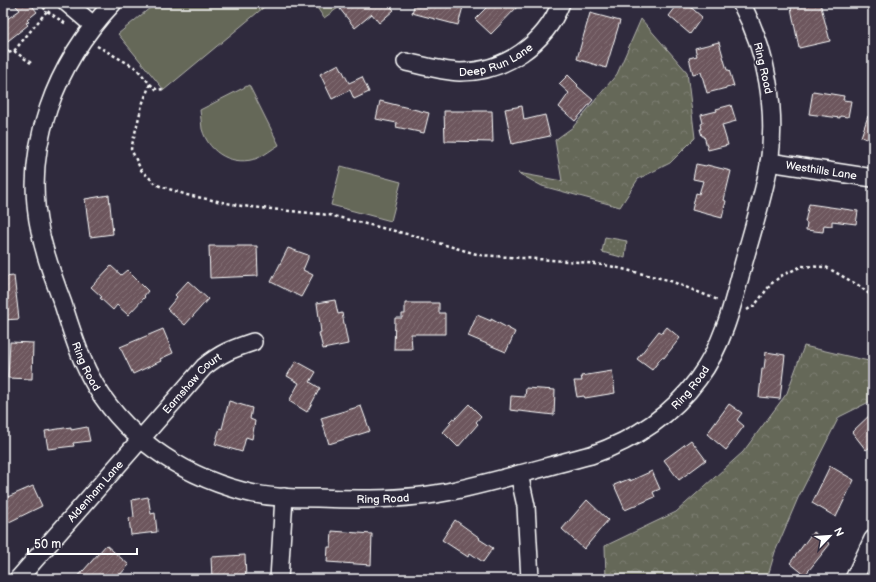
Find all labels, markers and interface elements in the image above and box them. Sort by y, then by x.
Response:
street label: Deep Run Lane [459,40,535,79]
street label: Ring Road [751,41,775,95]
street label: Westhills Lane [785,158,858,182]
street label: Ring Road [69,340,103,393]
street label: Earnshaw Court [160,350,224,416]
street label: Ring Road [668,363,712,412]
street label: Aldenham Lane [65,457,126,525]
street label: Ring Road [357,491,410,506]
north arrow [810,516,850,556]
text: N [831,525,846,538]
scale bar [28,530,137,556]
text: 50 m [34,537,61,552]

